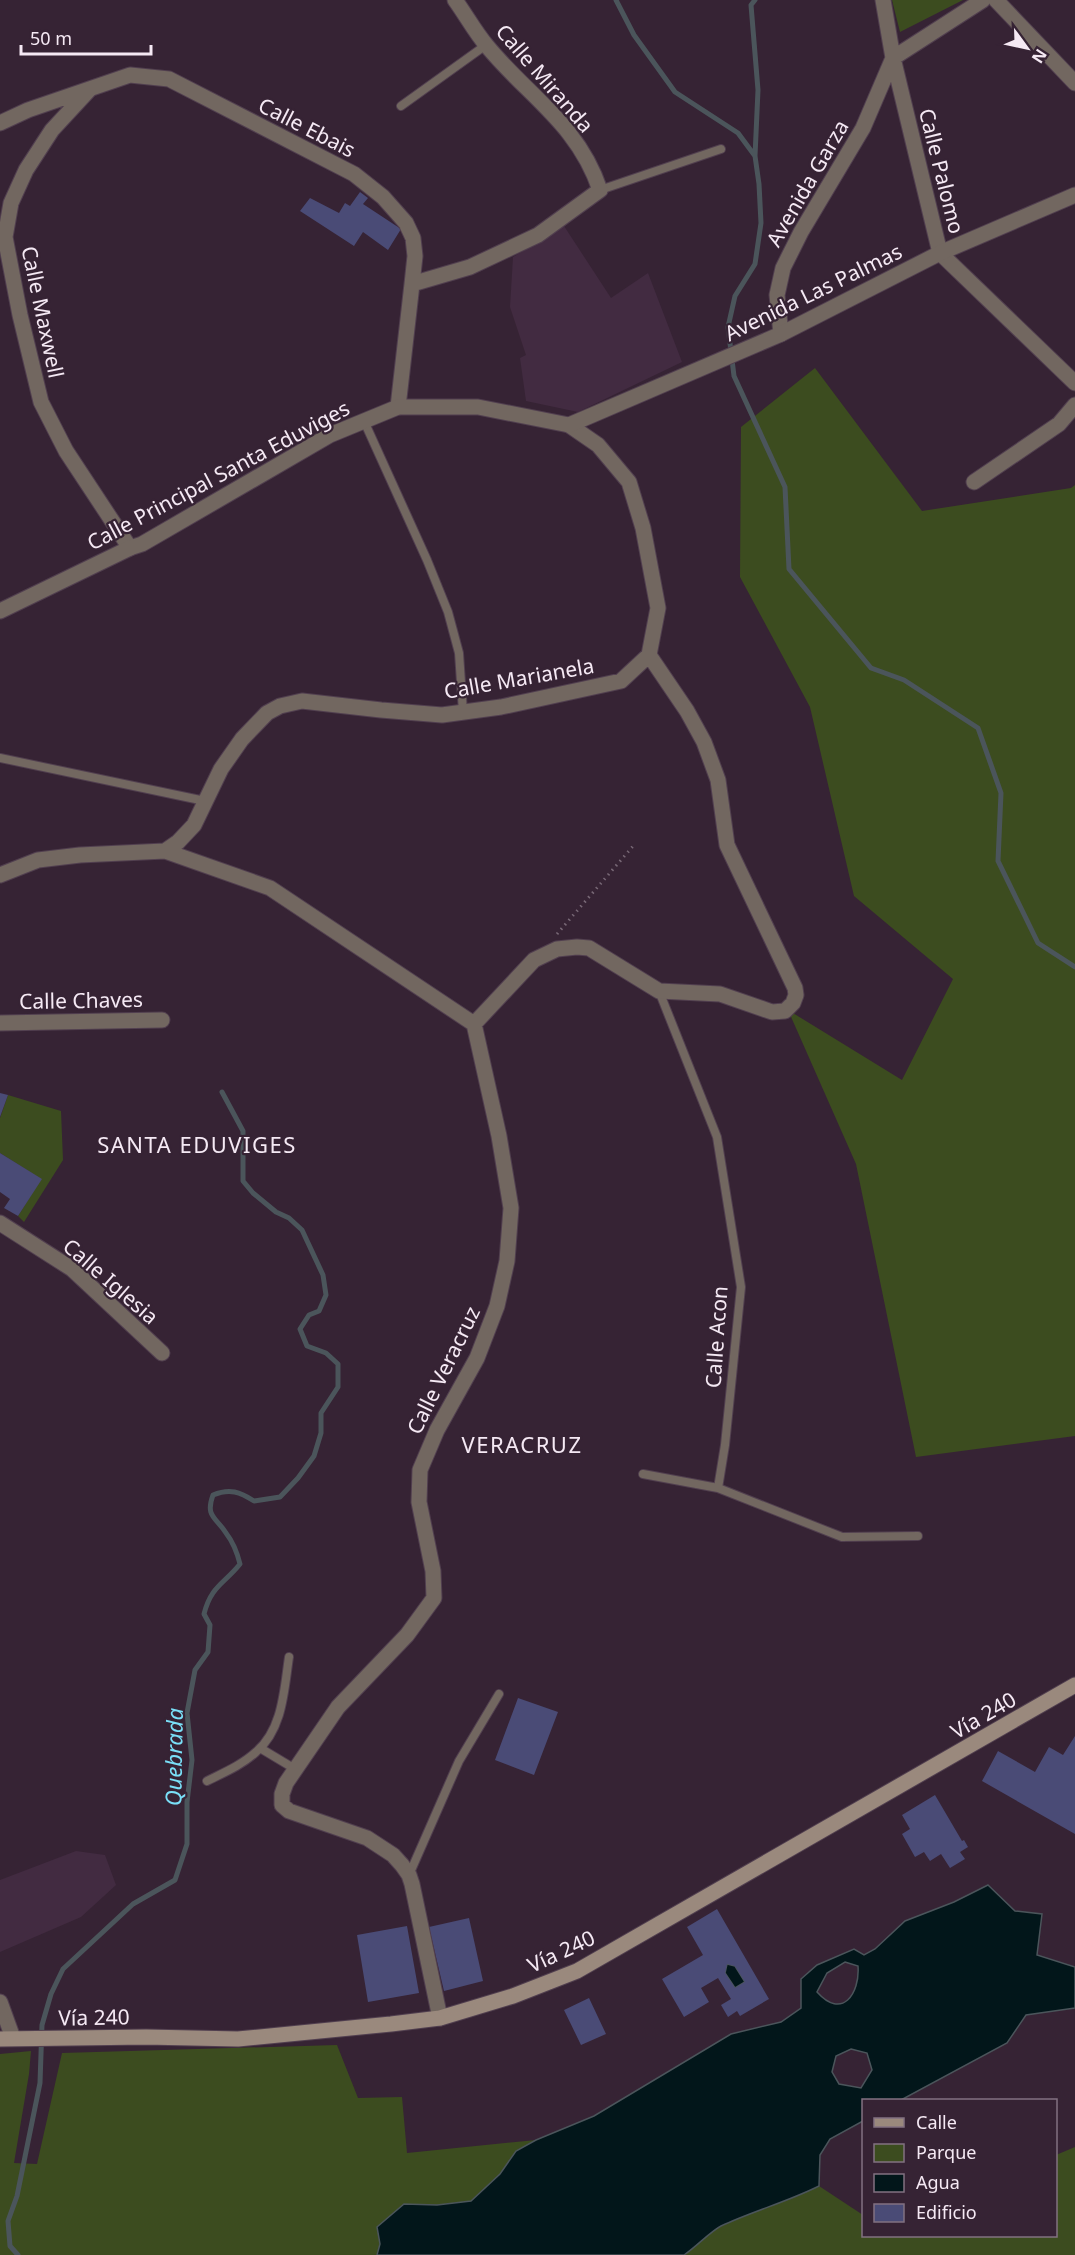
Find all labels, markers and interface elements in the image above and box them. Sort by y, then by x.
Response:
scale bar [21,18,152,56]
street label: Calle Miranda [490,18,600,138]
north arrow [997,18,1057,78]
text: 50 m [30,26,72,50]
text: N [1027,45,1052,68]
street label: Calle Ebais [254,91,360,163]
street label: Calle Palomo [913,105,971,237]
street label: Avenida Garza [759,115,855,251]
street label: Avenida Las Palmas [720,237,906,347]
street label: Calle Maxwell [15,243,71,381]
street label: Calle Principal Santa Eduviges [82,394,354,556]
street label: Calle Marianela [442,651,596,705]
street label: Calle Chaves [19,985,143,1015]
district label: SANTA EDUVIGES [97,1129,297,1159]
street label: Calle Iglesia [57,1232,165,1330]
street label: Calle Acon [698,1285,734,1389]
street label: Calle Veracruz [400,1301,486,1439]
district label: VERACRUZ [462,1429,583,1459]
street label: Vía 240 [945,1685,1021,1745]
water label: Quebrada [157,1707,189,1806]
street label: Vía 240 [523,1923,599,1979]
street label: Vía 240 [58,2002,130,2032]
legend [862,2099,1057,2237]
text: Calle [916,2110,957,2134]
text: Parque [916,2140,976,2164]
text: Agua [916,2170,960,2194]
text: Edificio [916,2200,977,2224]

